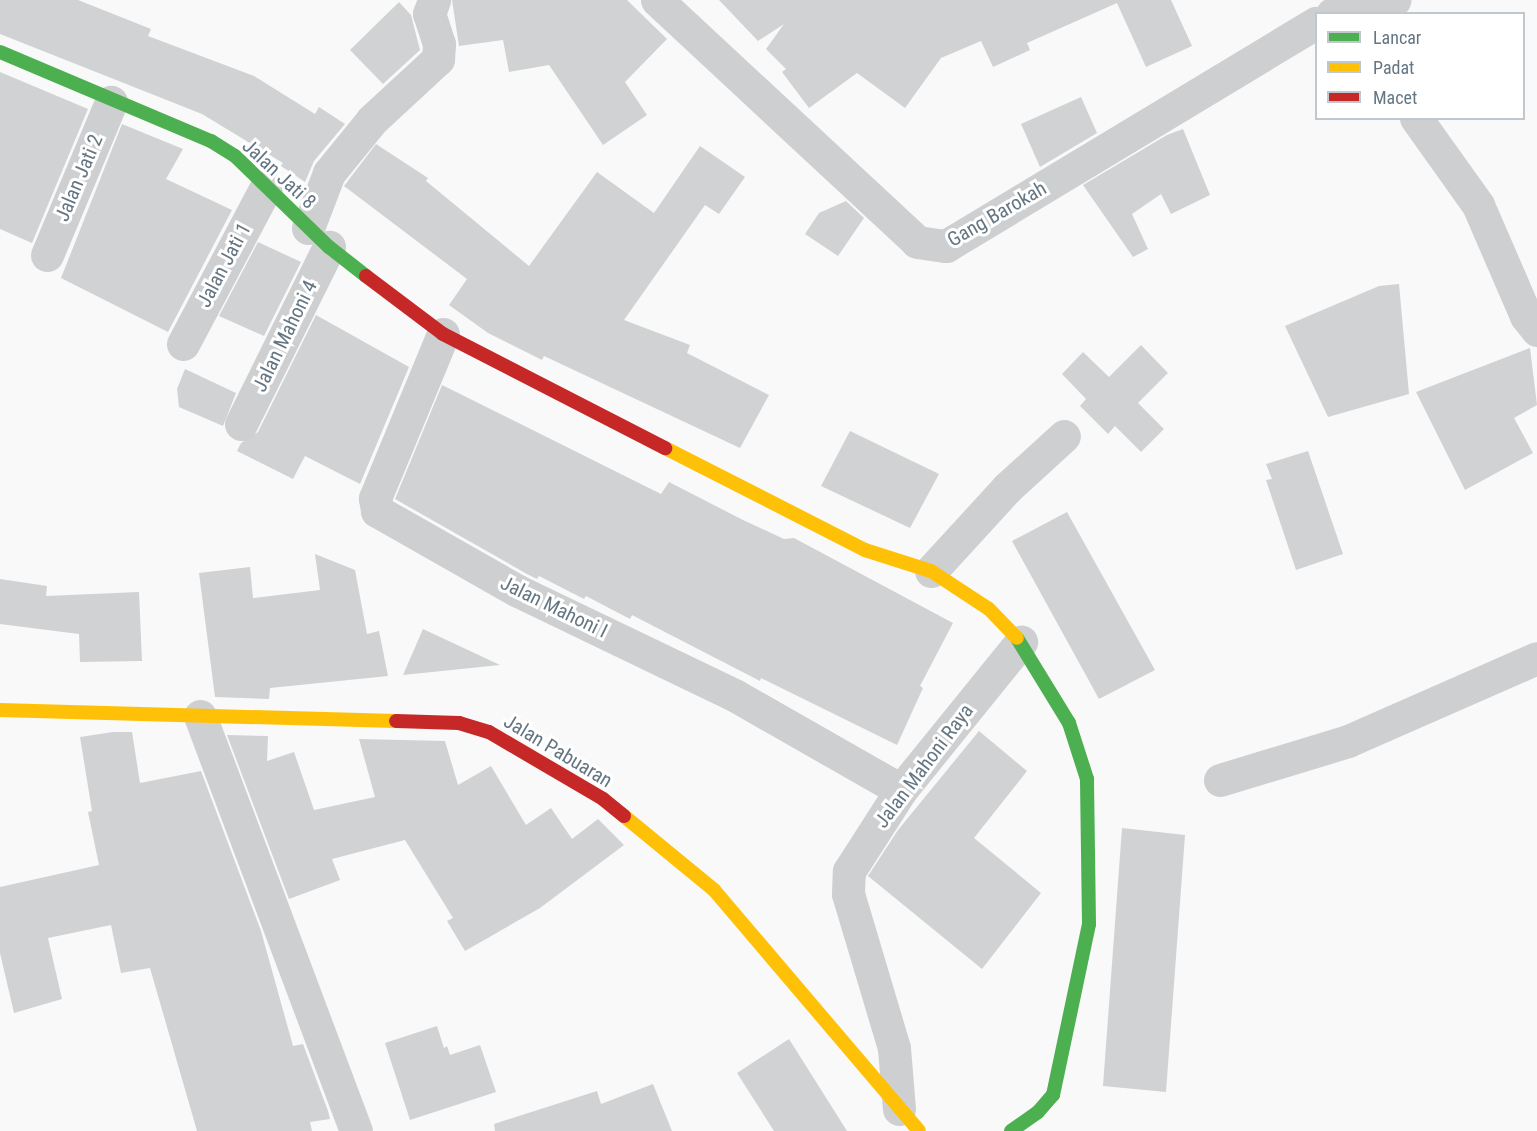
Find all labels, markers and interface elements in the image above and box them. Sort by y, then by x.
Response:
legend [1315,12,1525,120]
text: Lancar [1373,27,1421,48]
text: Padat [1373,57,1414,78]
text: Macet [1373,87,1417,108]
street label: Jalan Jati 2 [50,131,108,225]
street label: Jalan Jati 8 [237,134,321,214]
street label: Gang Barokah [943,176,1051,252]
street label: Jalan Jati 1 [192,219,256,311]
street label: Jalan Mahoni 4 [248,276,322,396]
street label: Jalan Mahoni I [497,571,611,643]
street label: Jalan Mahoni Raya [870,699,978,833]
street label: Jalan Pabuaran [499,709,617,793]

